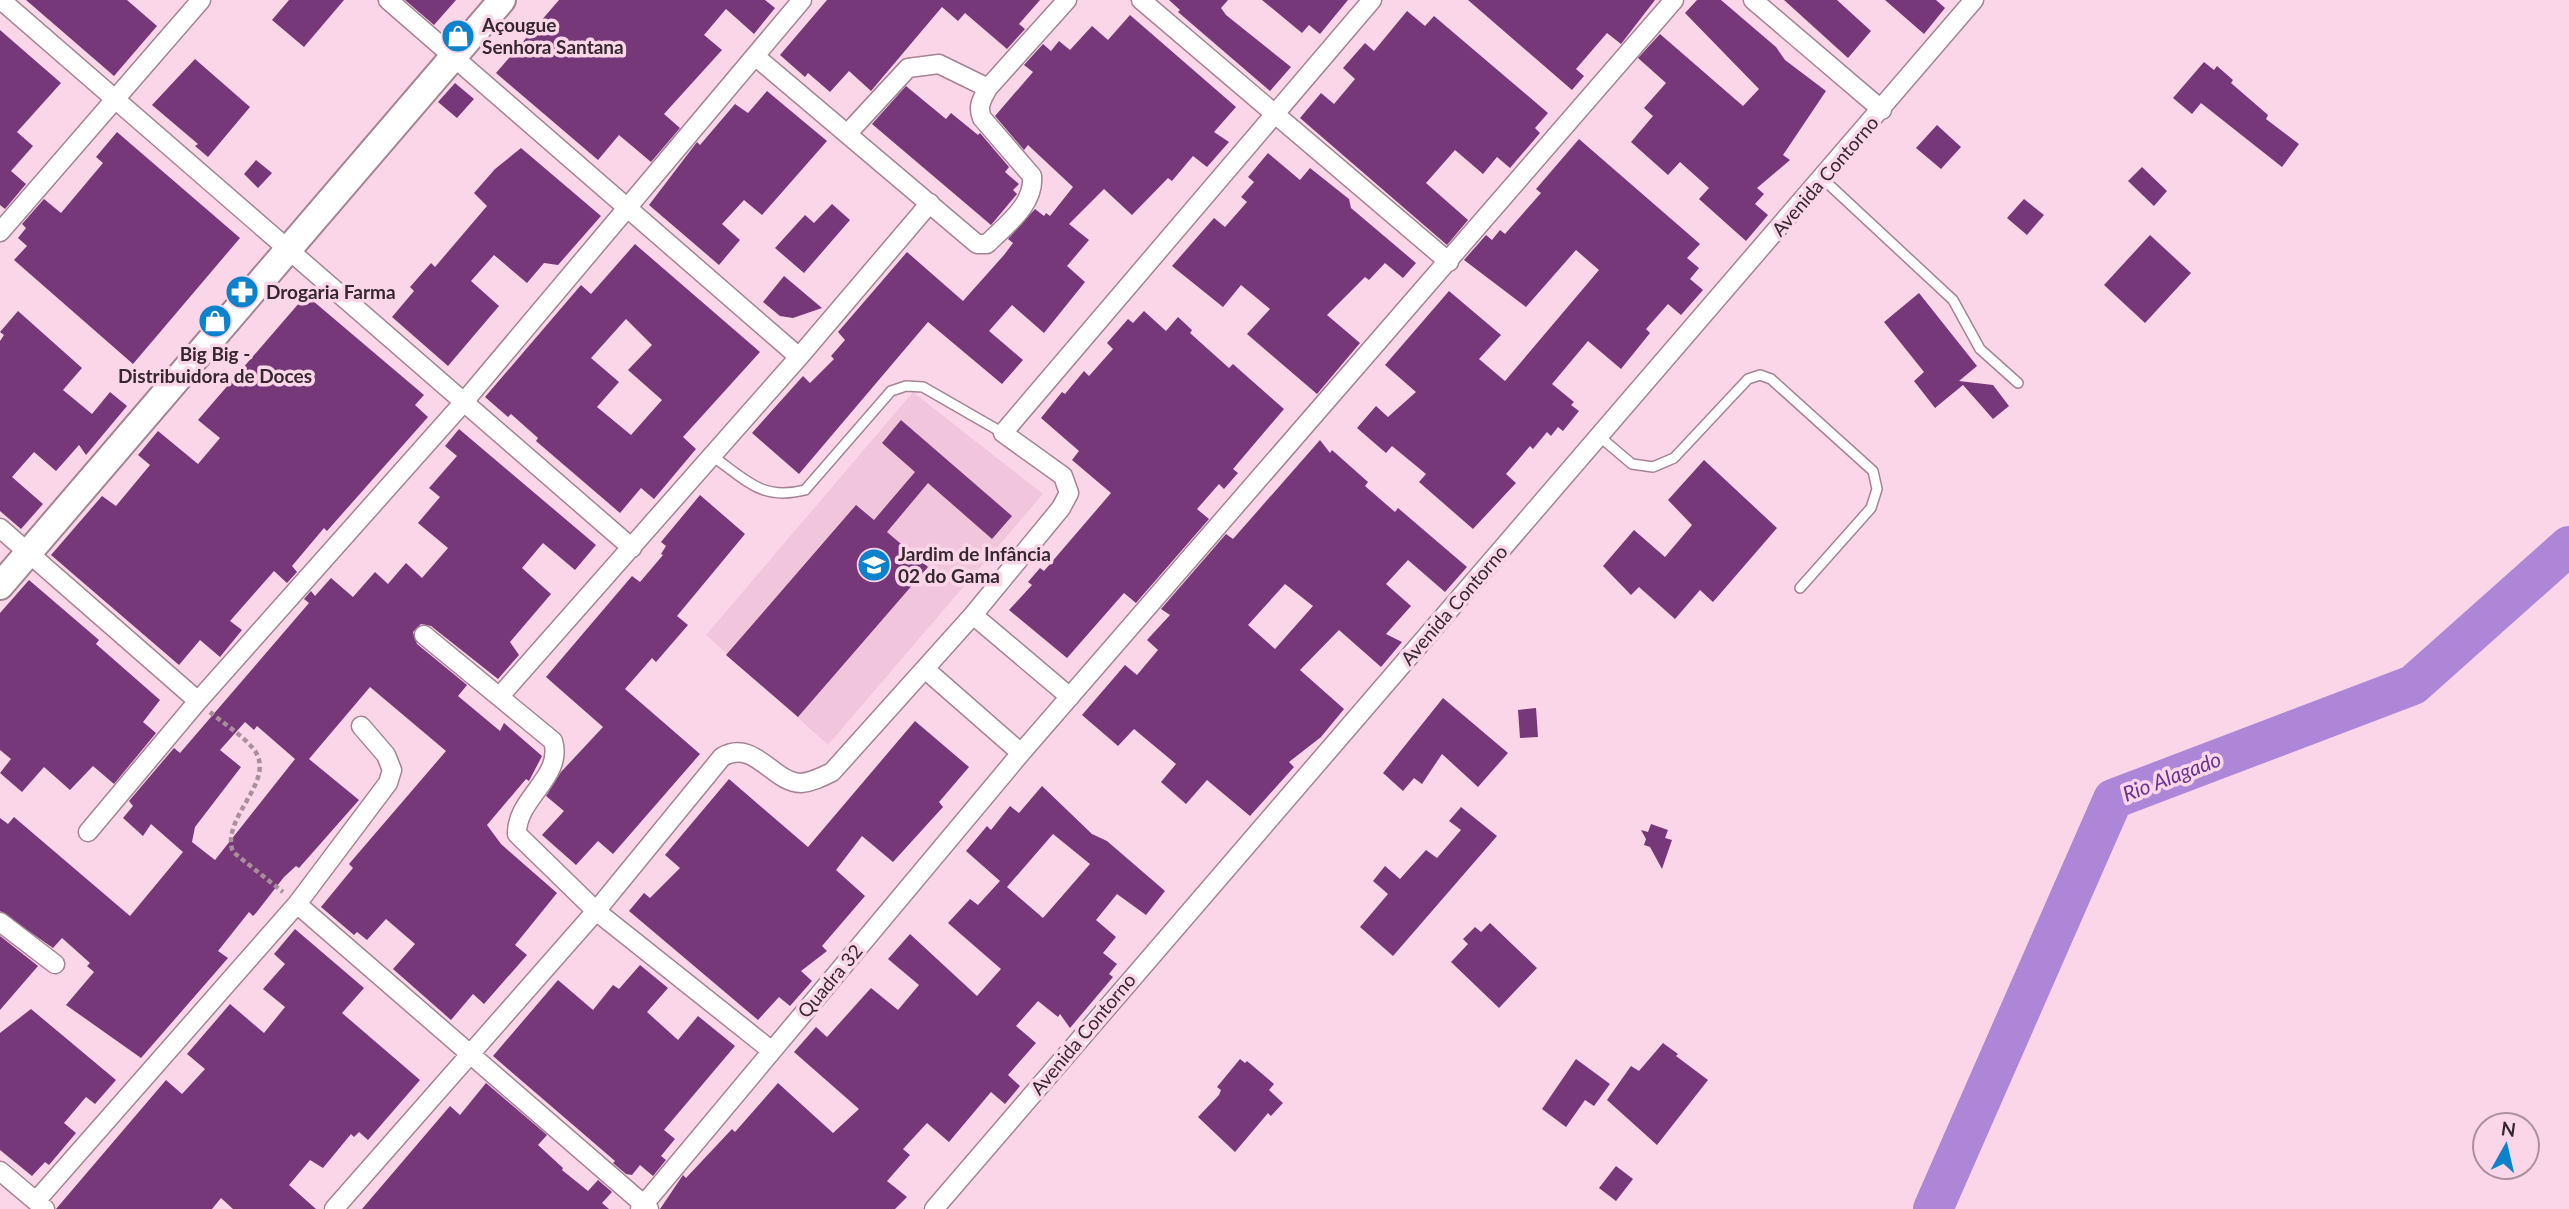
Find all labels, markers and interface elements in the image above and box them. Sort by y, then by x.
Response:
place label: Açougue Senhora Santana [481,13,624,58]
shop icon: Açougue Senhora Santana [439,17,477,55]
street label: Avenida Contorno [1766,111,1883,240]
pharmacy icon: Drogaria Farma [223,273,261,311]
place label: Drogaria Farma [266,280,396,303]
shop icon: Big Big - Distribuidora de Doces [196,302,234,340]
place label: Big Big - Distribuidora de Doces [118,342,312,387]
street label: Avenida Contorno [1395,540,1512,669]
place label: Jardim de Infância 02 do Gama [898,542,1051,587]
school or university icon: Jardim de Infância 02 do Gama [855,546,893,584]
water label: Rio Alagado [2119,745,2224,806]
street label: Quadra 32 [792,939,867,1022]
street label: Avenida Contorno [1025,968,1140,1099]
north arrow [2471,1111,2541,1181]
text: N [2500,1116,2517,1141]

